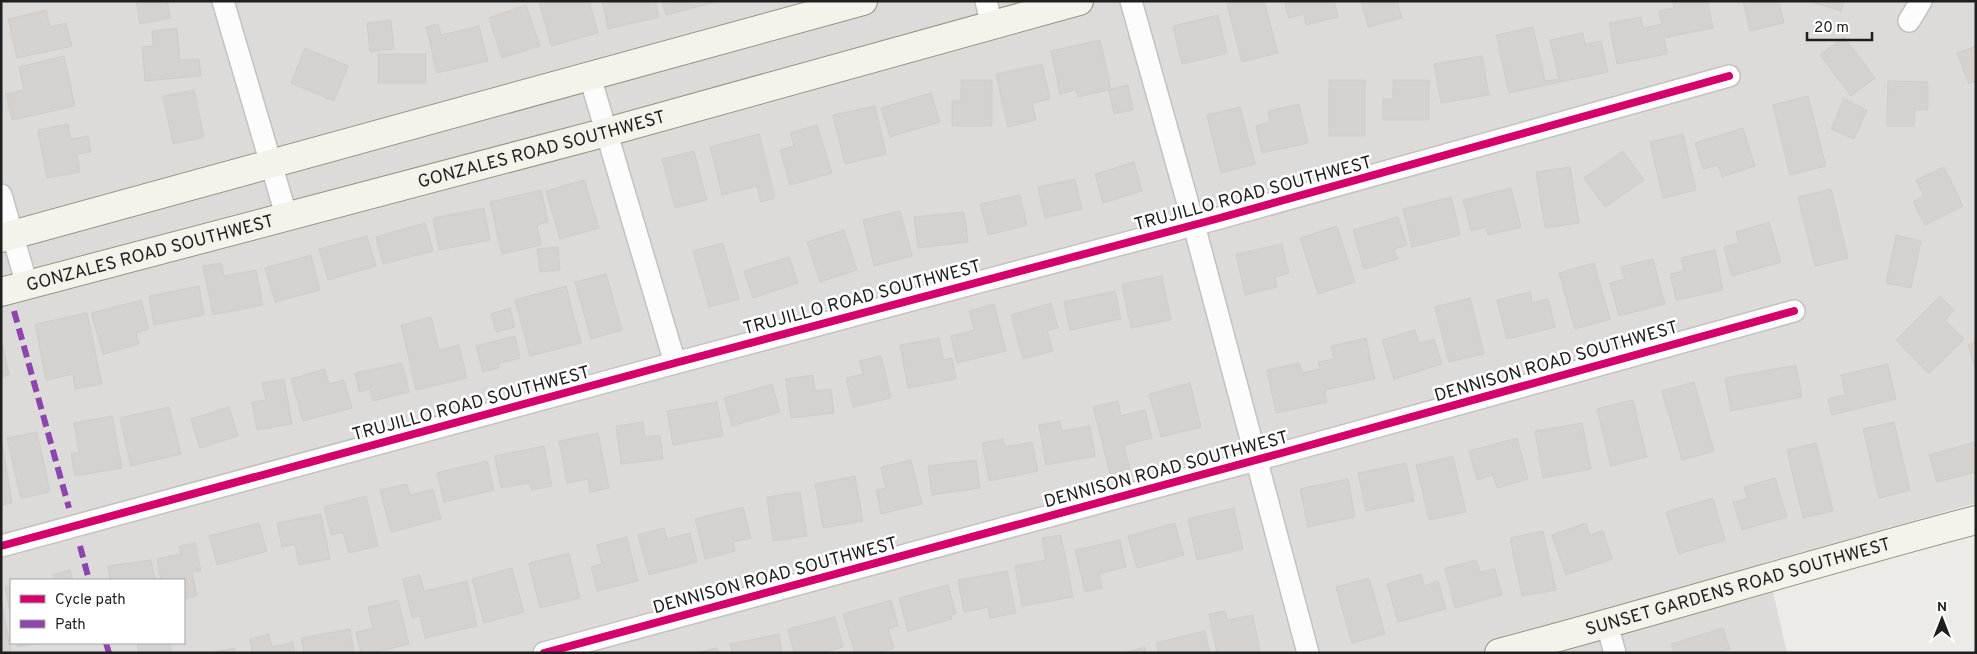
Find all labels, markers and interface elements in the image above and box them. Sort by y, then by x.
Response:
scale bar [1807,10,1872,42]
text: 20 m [1814,19,1849,38]
street label: GONZALES ROAD SOUTHWEST [415,106,668,194]
street label: TRUJILLO ROAD SOUTHWEST [1132,152,1375,237]
street label: GONZALES ROAD SOUTHWEST [24,210,277,298]
street label: TRUJILLO ROAD SOUTHWEST [741,256,984,341]
street label: DENNISON ROAD SOUTHWEST [1432,317,1681,408]
street label: TRUJILLO ROAD SOUTHWEST [350,362,593,447]
street label: DENNISON ROAD SOUTHWEST [1042,427,1291,514]
street label: DENNISON ROAD SOUTHWEST [651,533,900,620]
street label: SUNSET GARDENS ROAD SOUTHWEST [1583,534,1894,642]
legend [10,579,185,644]
text: Cycle path [55,591,126,610]
north arrow [1917,594,1967,644]
text: N [1937,599,1947,616]
text: Path [55,616,86,635]

